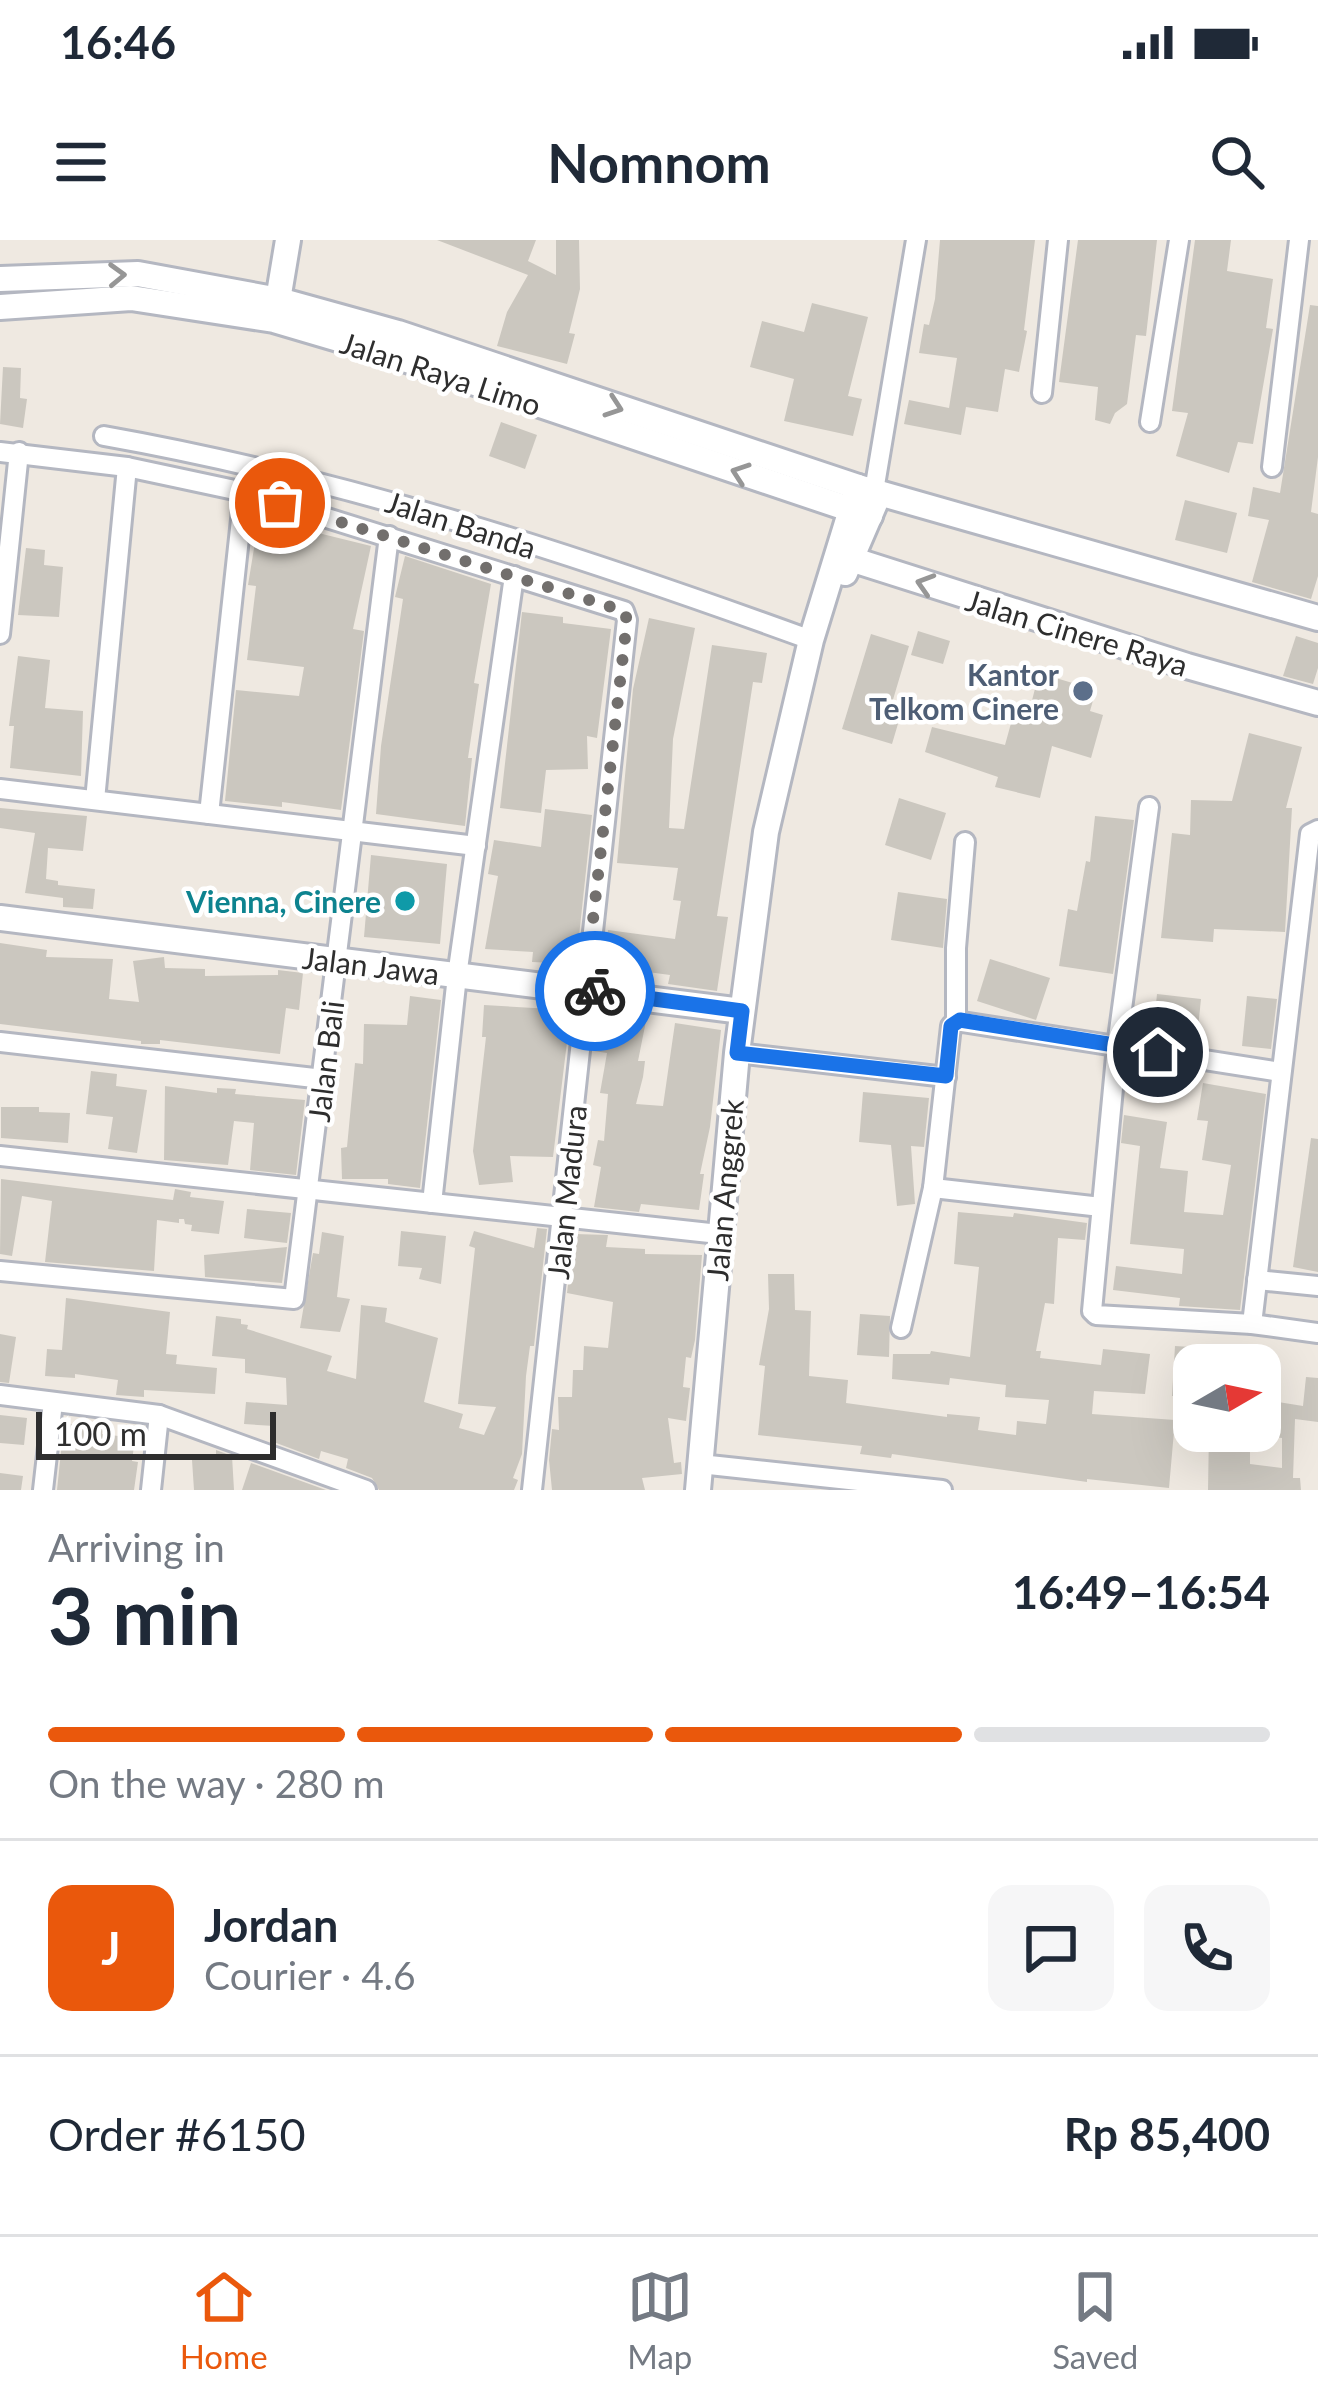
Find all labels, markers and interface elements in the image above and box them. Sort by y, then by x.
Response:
text: 16:46 [60,15,176,69]
icon: menu [48,129,114,195]
icon: search [1204,129,1270,195]
text: Nomnom [547,130,771,195]
one-way arrow [108,262,127,288]
street label: Jalan Raya Limo [336,324,546,422]
one-way arrow [602,393,623,417]
pin [229,452,331,554]
one-way arrow [730,463,751,488]
icon: bag [247,470,313,536]
street label: Jalan Banda [381,483,541,565]
one-way arrow [915,573,936,598]
street label: Jalan Cinere Raya [962,581,1192,683]
place label: Kantor Telkom Cinere [869,656,1060,726]
marker: Kantor Telkom Cinere [1070,678,1096,704]
place label: Vienna, Cinere [185,883,381,919]
marker: Vienna, Cinere [392,888,418,914]
courier [535,931,655,1051]
street label: Jalan Jawa [300,939,442,991]
icon: bike [562,958,628,1024]
street label: Jalan Bali [300,998,350,1124]
pin [1107,1001,1209,1103]
icon: home [1125,1019,1191,1085]
street label: Jalan Anggrek [698,1097,750,1282]
street label: Jalan Madura [539,1103,593,1281]
north arrow [1173,1344,1281,1452]
map controls [1173,1344,1281,1452]
scale bar [36,1406,276,1459]
text: 100 m [54,1413,147,1453]
text: Arriving in [48,1524,225,1570]
text: 16:49–16:54 [1012,1565,1270,1619]
text: 3 min [48,1568,241,1662]
text: On the way · 280 m [48,1760,385,1806]
button: chat [988,1885,1114,2011]
button: phone [1144,1885,1270,2011]
text: Jordan [204,1898,338,1952]
text: J [101,1921,121,1975]
text: Courier · 4.6 [204,1952,416,1998]
text: Order #6150 [48,2107,306,2161]
text: Rp 85,400 [1064,2107,1270,2161]
tab: Home [180,2264,268,2376]
tab: Map [627,2264,693,2376]
tab: Saved [1052,2264,1138,2376]

